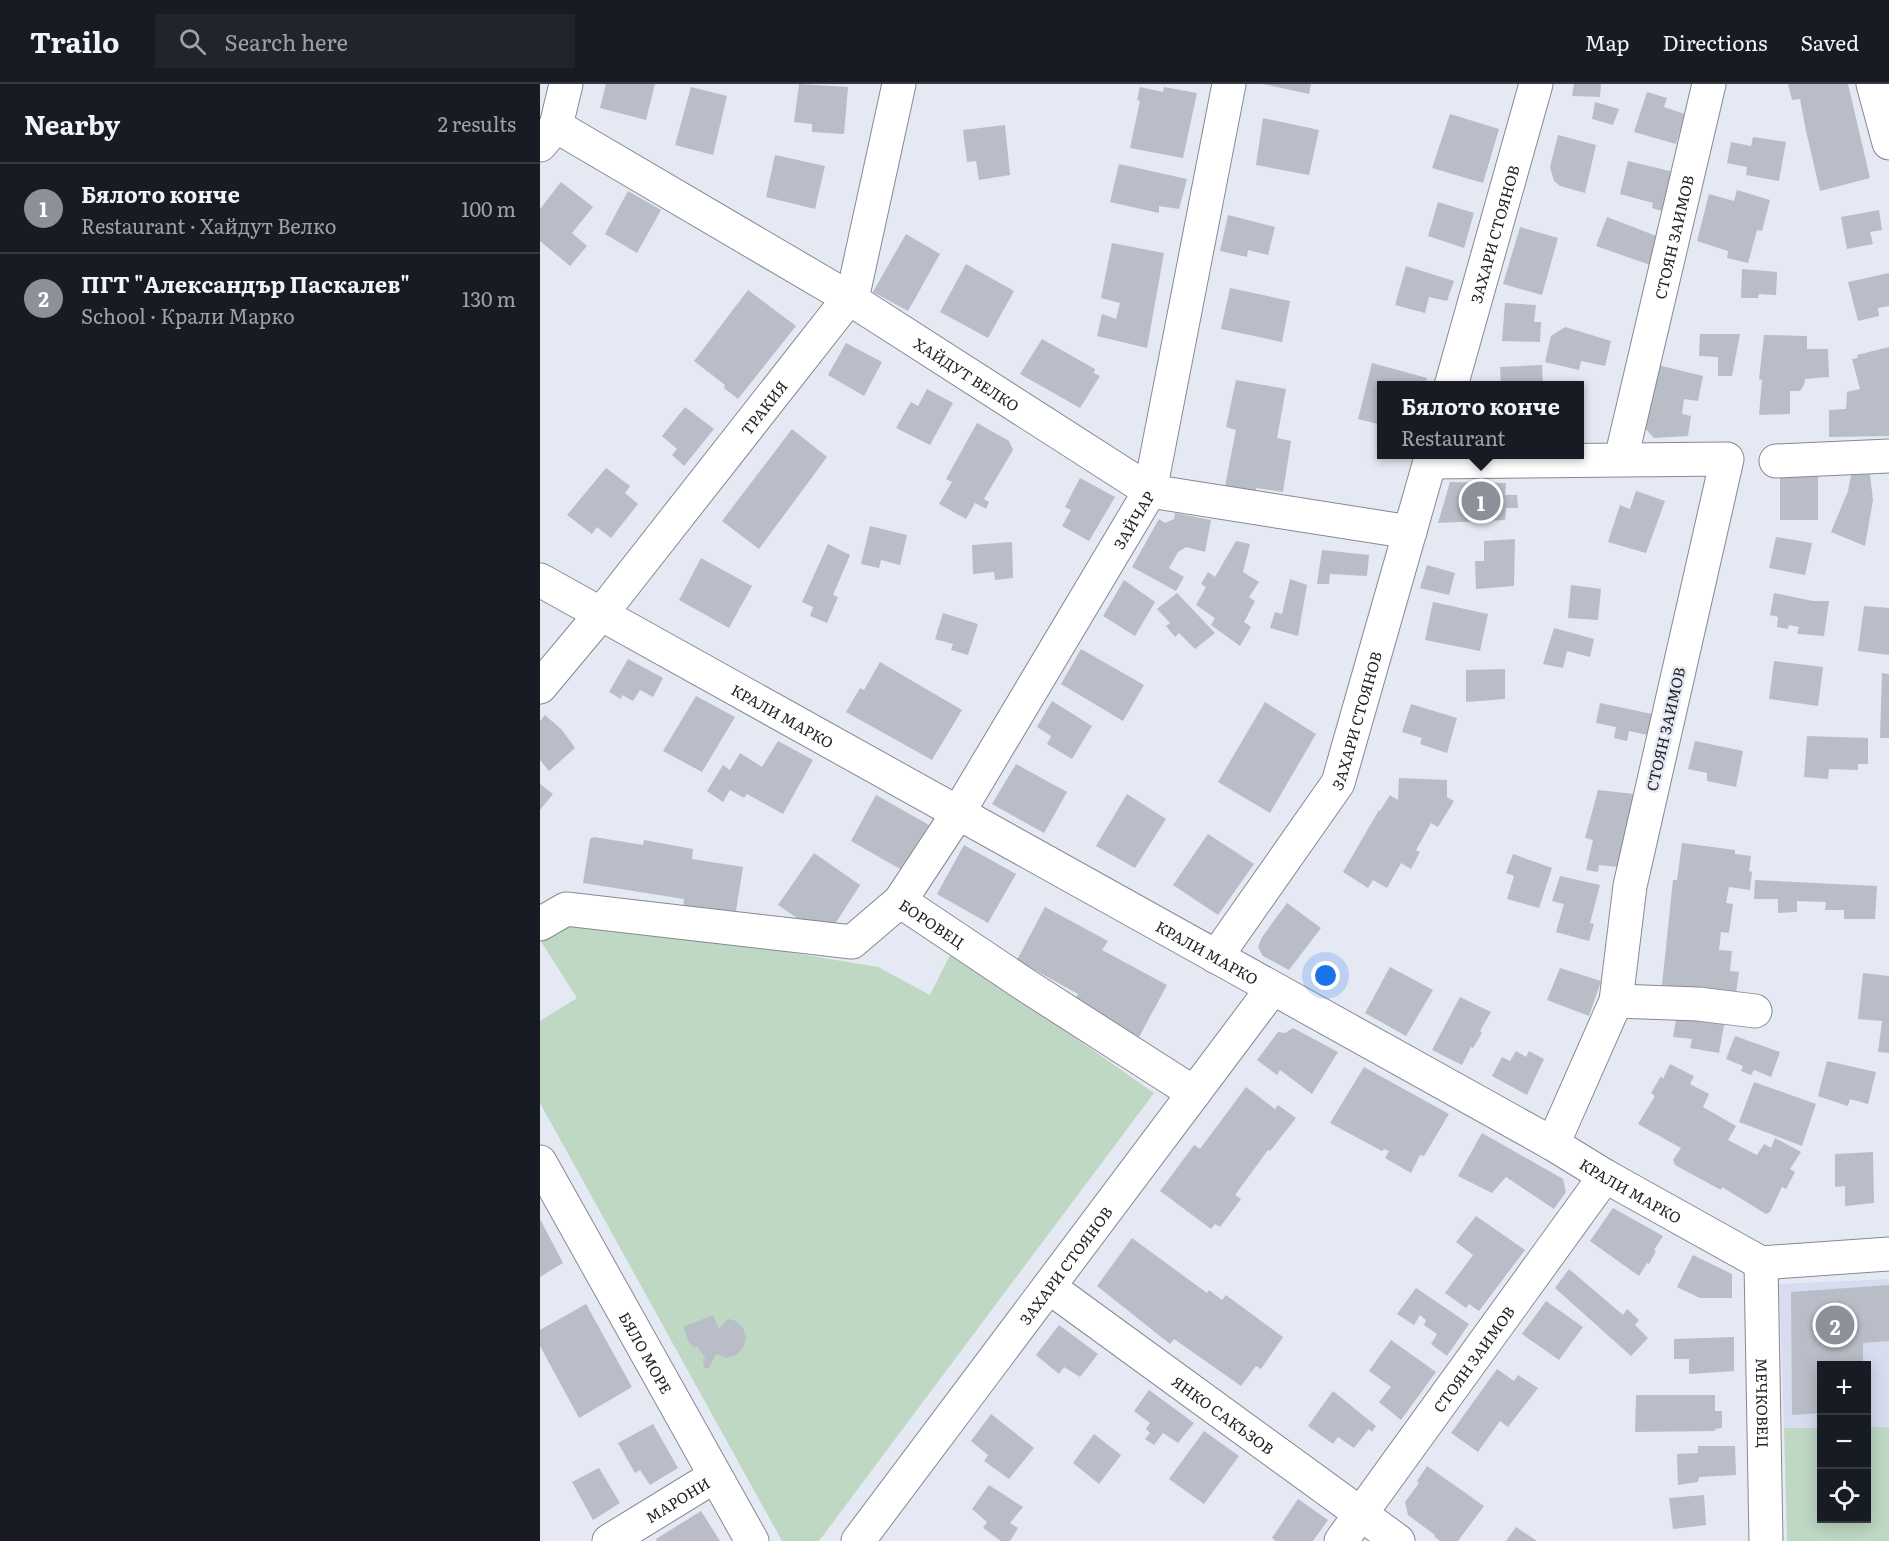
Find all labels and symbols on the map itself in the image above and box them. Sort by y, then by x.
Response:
street label: ЗАХАРИ СТОЯНОВ [1463,162,1524,306]
street label: СТОЯН ЗАИМОВ [1647,173,1699,301]
street label: ХАЙДУТ ВЕЛКО [910,331,1024,416]
street label: ТРАКИЯ [734,375,792,440]
pin: 1 [1462,478,1500,524]
street label: ЗАЙЧАР [1107,486,1159,553]
street label: ЗАХАРИ СТОЯНОВ [1325,648,1387,794]
street label: СТОЯН ЗАИМОВ [1640,665,1690,793]
street label: КРАЛИ МАРКО [727,677,838,753]
street label: БОРОВЕЦ [895,892,970,953]
street label: КРАЛИ МАРКО [1152,914,1263,989]
your location [1311,961,1340,990]
street label: КРАЛИ МАРКО [1576,1152,1686,1228]
street label: ЗАХАРИ СТОЯНОВ [1013,1201,1117,1329]
street label: СТОЯН ЗАИМОВ [1426,1301,1519,1417]
pin: 2 [1816,1302,1854,1348]
street label: БЯЛО МОРЕ [614,1307,679,1398]
street label: МЕЧКОВЕЦ [1751,1358,1776,1448]
street label: ЯНКО САКЪЗОВ [1168,1369,1280,1459]
street label: МАРОНИ [640,1471,714,1528]

